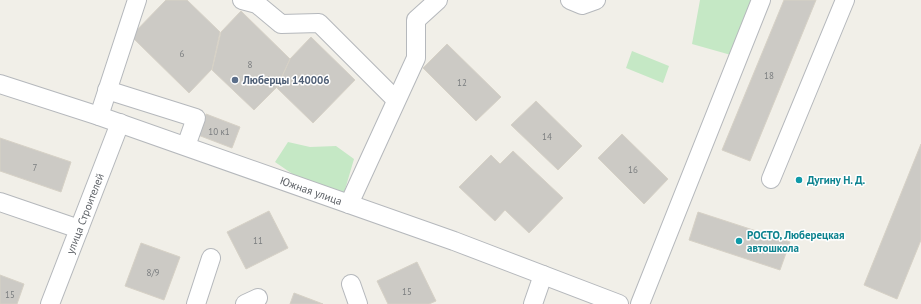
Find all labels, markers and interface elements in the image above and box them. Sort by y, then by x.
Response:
house number: 6 [180,48,185,59]
house number: 8 [248,59,253,70]
house number: 18 [764,70,774,81]
place label: Люберцы 140006 [242,73,329,87]
marker: Люберцы 140006 [230,75,240,85]
house number: 12 [457,77,467,88]
house number: 10 к1 [208,126,230,137]
house number: 14 [542,131,552,142]
house number: 7 [33,162,38,173]
house number: 16 [628,164,638,175]
street label: улица Строителей [63,171,107,256]
street label: Южная улица [278,173,344,208]
place label: Дугину Н. Д. [807,173,866,187]
marker: Дугину Н. Д. [794,175,804,185]
place label: РОСТО, Люберецкая автошкола [747,228,845,255]
house number: 11 [253,235,263,246]
marker: РОСТО, Люберецкая автошкола [734,236,744,246]
house number: 8/9 [147,267,160,278]
house number: 15 [402,286,412,297]
house number: 15 [5,289,15,300]

